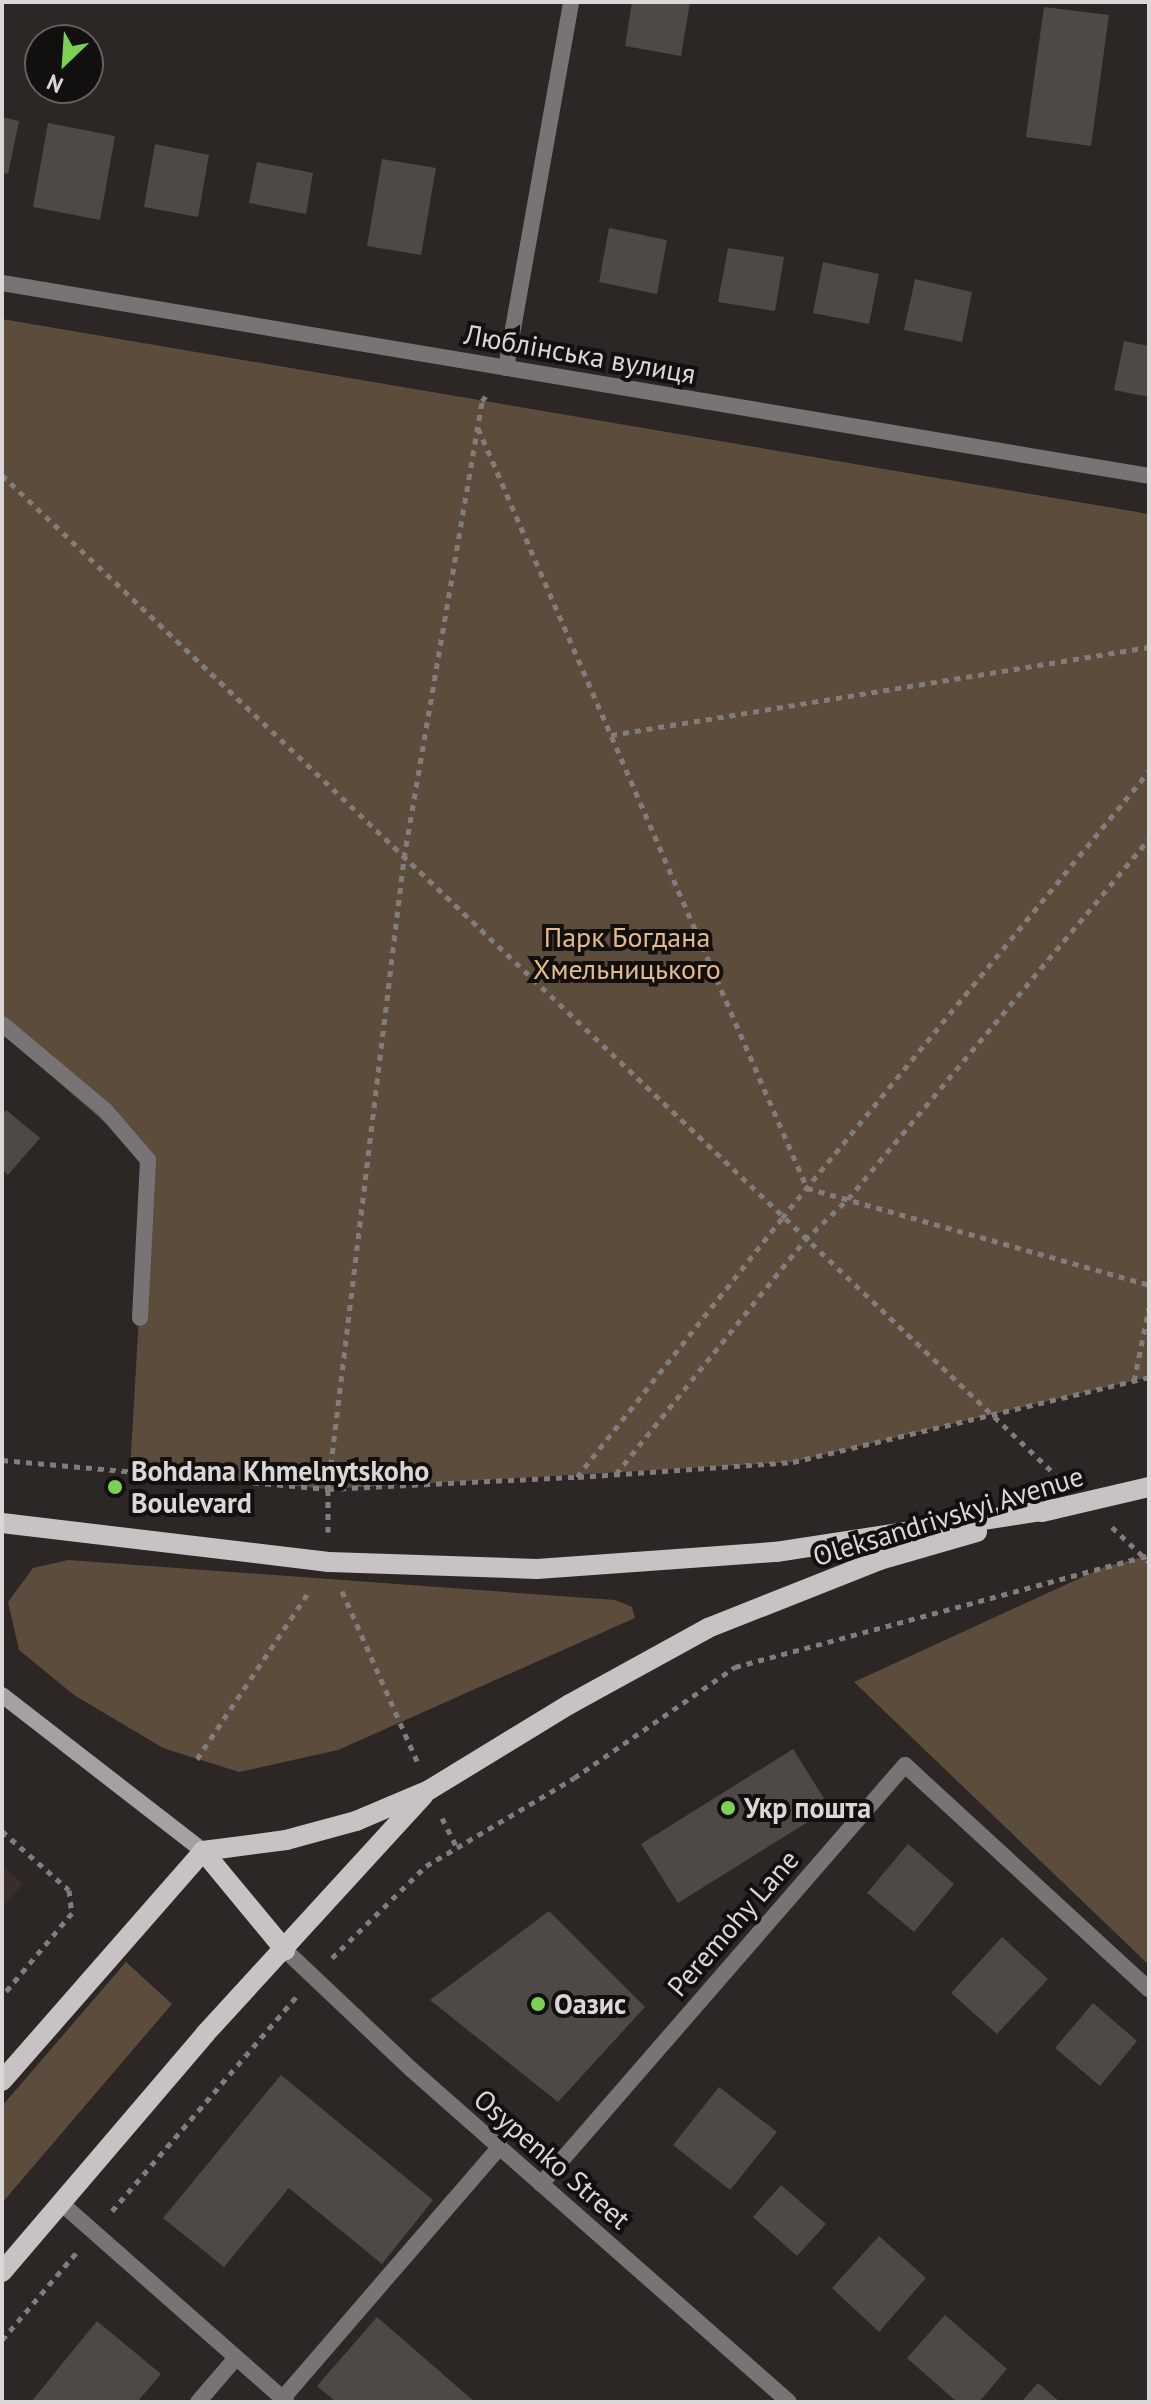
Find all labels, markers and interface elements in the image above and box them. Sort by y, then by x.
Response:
north arrow [24,24,104,104]
text: N [42,68,67,100]
street label: Люблінська вулиця [462,317,698,391]
park label: Парк Богдана Хмельницького [533,920,721,986]
place label: Bohdana Khmelnytskoho Boulevard [131,1454,429,1520]
street label: Oleksandrivskyi Avenue [808,1459,1088,1573]
marker: Bohdana Khmelnytskoho Boulevard [106,1478,124,1496]
place label: Укр пошта [744,1791,871,1825]
marker: Укр пошта [719,1799,737,1817]
street label: Peremohy Lane [660,1843,806,2003]
place label: Оазис [554,1987,626,2021]
marker: Оазис [529,1995,547,2013]
street label: Osypenko Street [467,2082,637,2236]

